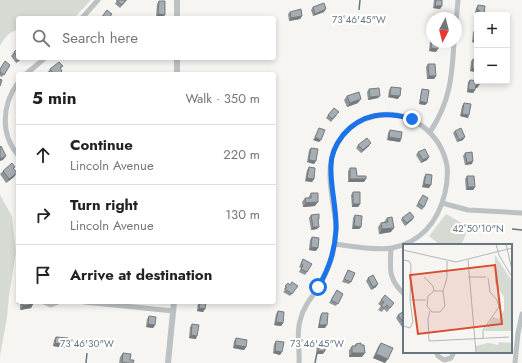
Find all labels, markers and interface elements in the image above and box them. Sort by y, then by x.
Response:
text: 73°46'45"W [332,12,386,27]
north arrow [426,12,462,48]
map controls [474,12,510,84]
button: + [474,12,510,48]
search box [16,16,276,60]
icon: search [30,27,52,49]
text: Search here [62,27,138,49]
button: − [474,48,510,84]
text: 5 min [32,86,76,110]
text: Walk · 350 m [185,89,260,108]
route end [403,110,421,128]
text: Continue [70,134,133,156]
icon: ahead [32,144,54,166]
text: 220 m [223,145,260,164]
text: Lincoln Avenue [70,156,154,175]
text: Turn right [70,194,138,216]
icon: right [32,204,54,226]
text: 130 m [225,205,260,224]
text: Lincoln Avenue [70,216,154,235]
text: 42°50'10"N [452,221,504,236]
inset map [403,244,512,353]
icon: arrive [32,264,54,286]
text: Arrive at destination [70,264,212,286]
route start [309,278,327,296]
text: 73°46'30"W [60,336,114,351]
text: 73°46'45"W [290,336,344,351]

